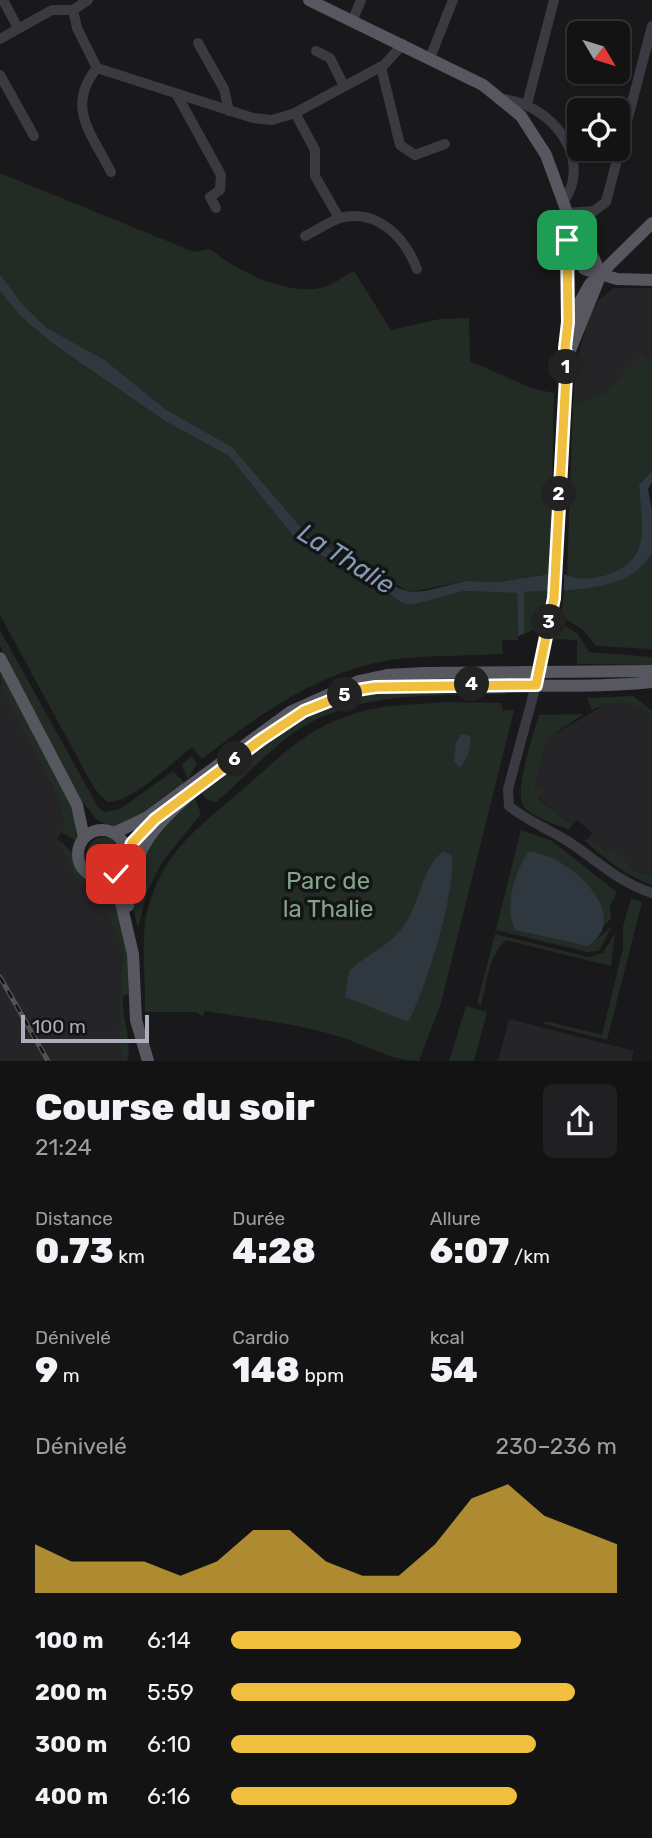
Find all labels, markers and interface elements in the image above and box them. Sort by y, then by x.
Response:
north arrow [567,21,630,84]
map controls [567,21,630,161]
button: locate [567,98,630,161]
pin [537,210,597,270]
icon: arrive [548,221,586,259]
pin: 1 [548,350,584,384]
text: 1 [561,355,570,378]
pin: 2 [542,476,576,512]
text: 2 [552,482,565,505]
water label: La Thalie [292,517,400,601]
pin: 3 [532,604,566,640]
text: 3 [542,610,555,633]
pin: 4 [454,666,490,702]
text: 4 [465,672,478,695]
pin: 5 [328,678,362,712]
text: 5 [338,683,351,706]
pin: 6 [218,742,252,776]
text: 6 [228,747,241,770]
pin [86,844,146,904]
icon: check [97,855,135,893]
park label: Parc de la Thalie [283,867,373,923]
scale bar [21,1012,149,1044]
text: 100 m [32,1015,86,1038]
text: Course du soir [35,1084,315,1130]
button: share [543,1084,617,1158]
text: 21:24 [35,1133,92,1161]
text: Distance [35,1207,113,1230]
text: Durée [232,1207,285,1230]
text: Allure [430,1207,481,1230]
text: 0.73 [35,1230,114,1272]
text: 4:28 [232,1230,316,1272]
text: 6:07 [430,1230,509,1272]
text: km [114,1245,145,1268]
text: /km [509,1245,550,1268]
text: Dénivelé [35,1326,111,1349]
text: Cardio [232,1326,289,1349]
text: kcal [430,1326,465,1349]
text: 9 [35,1349,58,1391]
text: 148 [232,1349,300,1391]
text: 54 [430,1349,478,1391]
text: m [58,1364,80,1387]
text: bpm [300,1364,344,1387]
text: Dénivelé [35,1432,127,1460]
text: 230–236 m [495,1432,617,1460]
text: 100 m [35,1626,104,1654]
text: 6:14 [147,1626,191,1654]
text: 200 m [35,1678,107,1706]
text: 5:59 [147,1678,194,1706]
text: 300 m [35,1730,107,1758]
text: 6:10 [147,1730,191,1758]
text: 400 m [35,1782,108,1810]
text: 6:16 [147,1782,190,1810]

